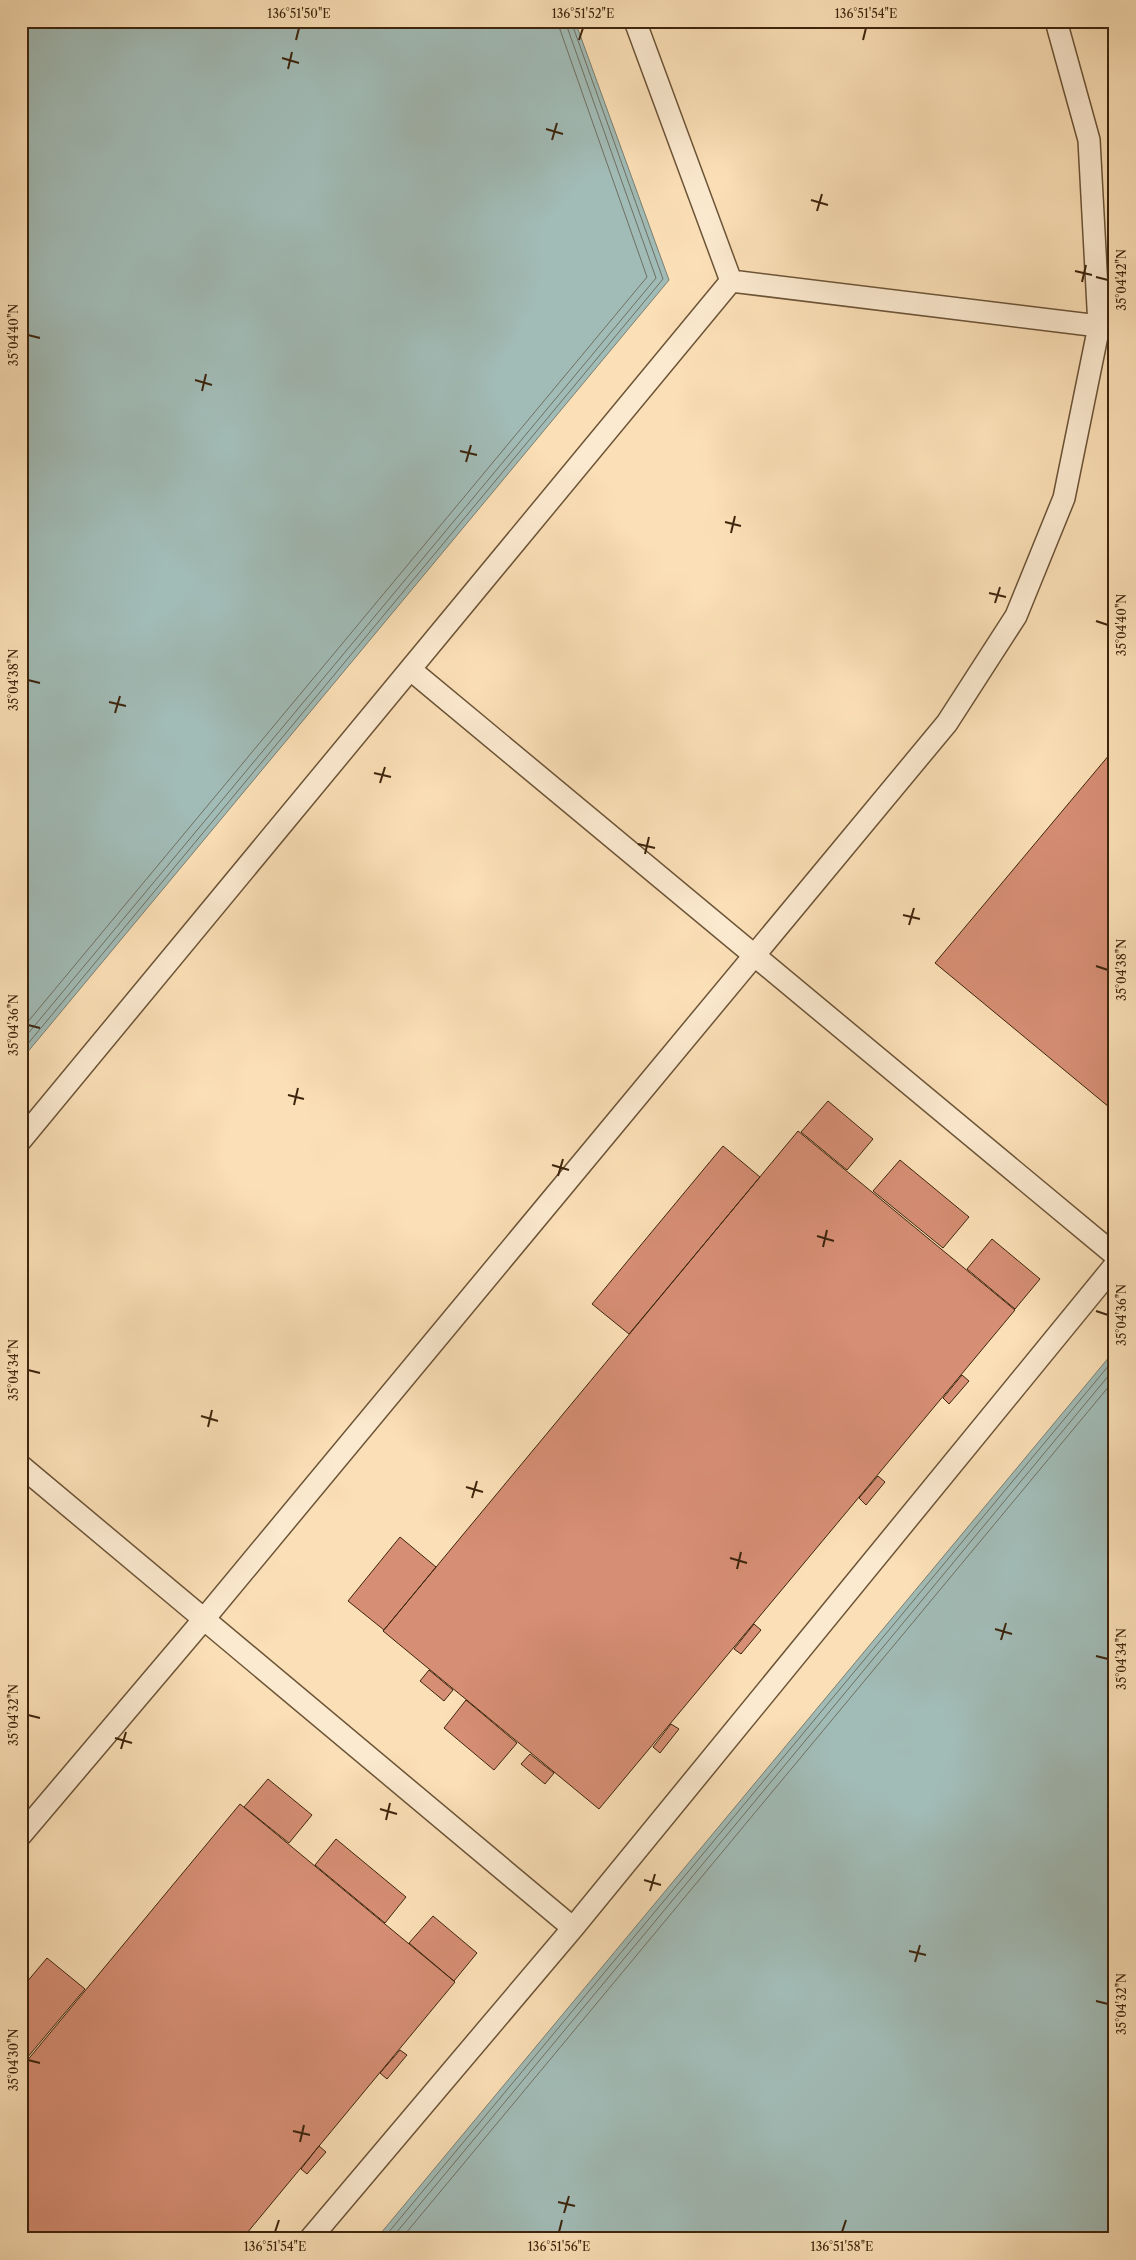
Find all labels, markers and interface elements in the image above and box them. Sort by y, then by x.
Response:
text: 136°51'50"E [267,6,331,21]
text: 136°51'52"E [552,6,614,21]
text: 136°51'54"E [835,6,897,21]
text: 35°04'42"N [1114,249,1129,311]
text: 35°04'40"N [6,304,21,366]
text: 35°04'40"N [1114,594,1129,656]
text: 35°04'38"N [6,649,21,711]
text: 35°04'38"N [1114,939,1129,1001]
text: 35°04'36"N [6,994,21,1056]
text: 35°04'36"N [1114,1284,1129,1346]
text: 35°04'34"N [6,1339,21,1401]
text: 35°04'34"N [1114,1628,1129,1690]
text: 35°04'32"N [6,1684,21,1746]
text: 35°04'32"N [1114,1973,1129,2035]
text: 35°04'30"N [6,2029,21,2091]
text: 136°51'54"E [244,2239,306,2254]
text: 136°51'56"E [528,2239,590,2254]
text: 136°51'58"E [811,2239,873,2254]

